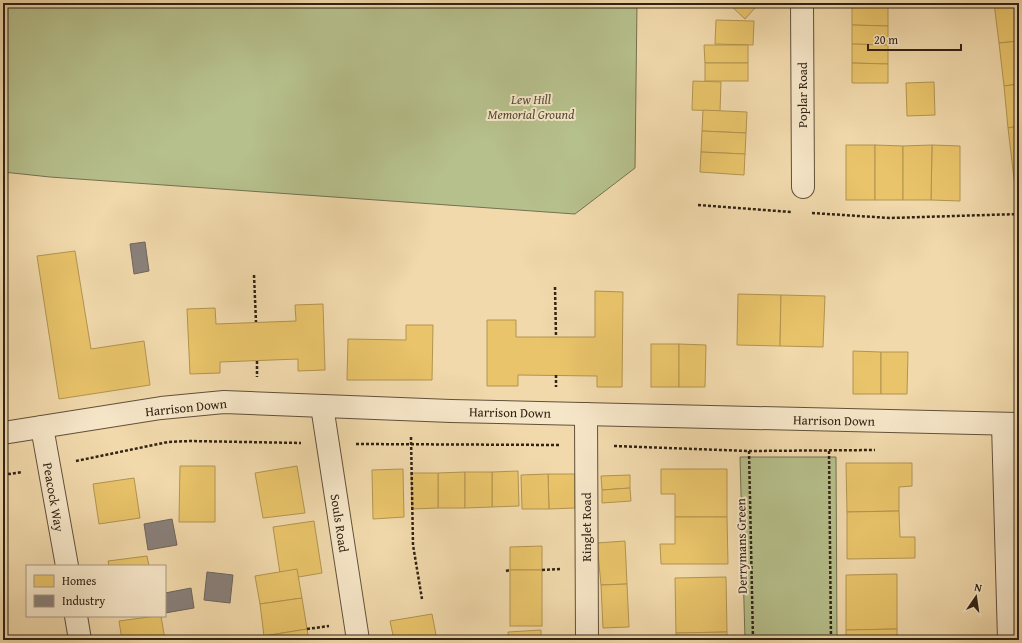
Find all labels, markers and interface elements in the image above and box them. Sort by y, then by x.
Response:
scale bar [868,26,961,52]
text: 20 m [874,31,898,48]
street label: Poplar Road [793,62,812,128]
park label: Lew Hill Memorial Ground [488,90,574,124]
street label: Harrison Down [144,394,228,421]
street label: Harrison Down [469,402,552,423]
street label: Harrison Down [793,410,876,431]
street label: Peacock Way [38,461,69,534]
street label: Ringlet Road [577,492,596,562]
street label: Souls Road [326,493,354,554]
street label: Derrymans Green [731,497,752,594]
legend [26,565,166,617]
text: Homes [62,572,97,589]
north arrow [956,577,996,617]
text: N [973,579,984,596]
text: Industry [62,592,105,609]

